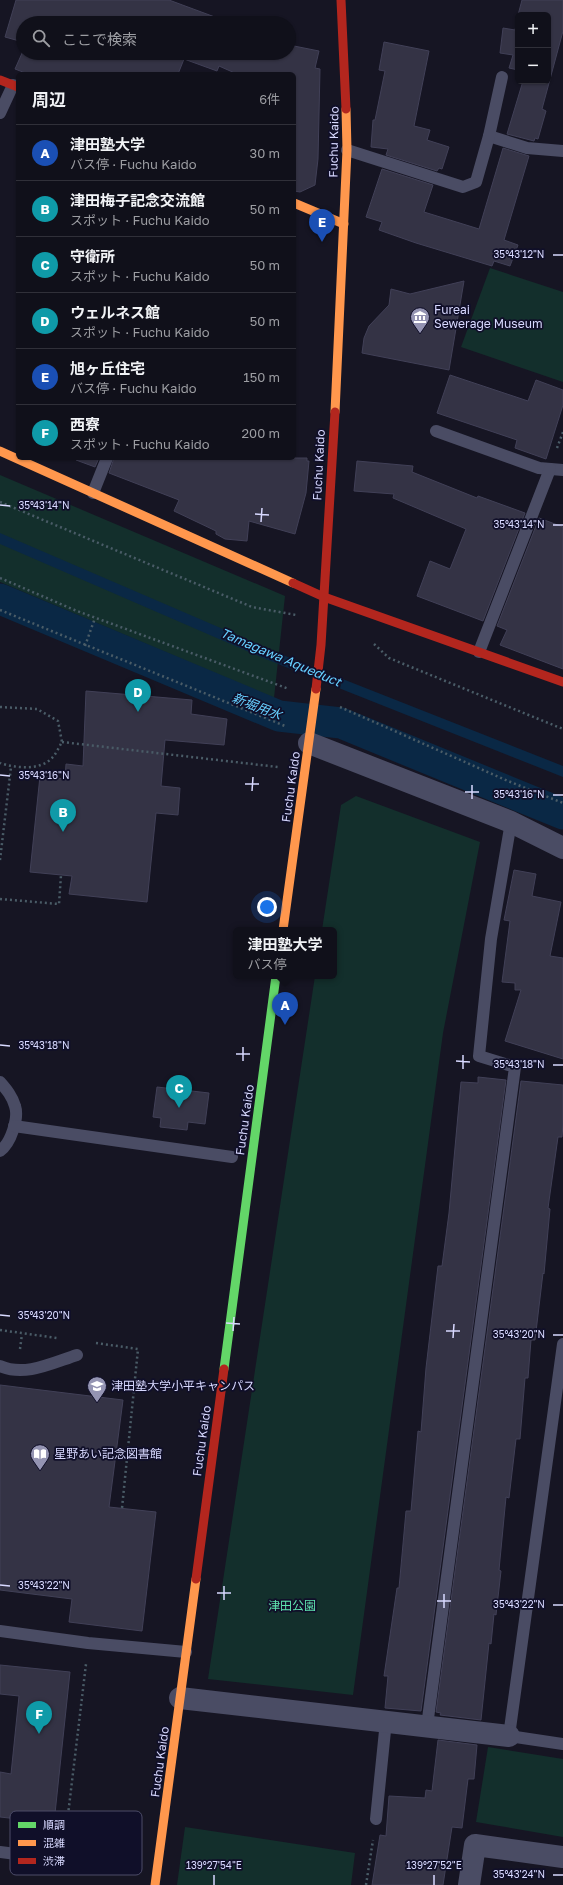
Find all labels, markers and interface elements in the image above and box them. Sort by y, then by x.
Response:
map controls [515,12,551,84]
button: + [515,12,551,48]
search box [16,16,296,60]
icon: search [30,27,52,49]
text: ここで検索 [62,30,137,48]
button: − [515,48,551,84]
text: 周辺 [32,89,66,110]
text: 6件 [259,91,280,107]
street label: Fuchu Kaido [325,106,342,178]
text: 津田塾大学 [70,135,145,153]
text: A [40,145,50,161]
text: 30 m [250,145,280,161]
text: バス停 · Fuchu Kaido [70,156,197,172]
text: 津田梅子記念交流館 [70,191,205,209]
text: B [40,201,50,217]
text: 50 m [250,201,280,217]
pin: E [309,209,335,242]
text: スポット · Fuchu Kaido [70,212,210,228]
text: 守衛所 [70,247,115,265]
text: 35°43'12"N [494,248,544,260]
text: C [40,257,50,273]
text: 50 m [250,257,280,273]
text: スポット · Fuchu Kaido [70,268,210,284]
place label: Fureai Sewerage Museum [434,302,543,331]
text: ウェルネス館 [70,303,160,321]
museum icon: Fureai Sewerage Museum [409,306,431,334]
text: D [40,313,50,329]
text: 50 m [250,313,280,329]
text: スポット · Fuchu Kaido [70,324,210,340]
text: 旭ヶ丘住宅 [70,359,145,377]
text: E [41,369,49,385]
text: 150 m [243,369,280,385]
text: バス停 · Fuchu Kaido [70,380,197,396]
text: 西寮 [70,415,100,433]
text: F [41,425,49,441]
text: 200 m [242,425,280,441]
street label: Fuchu Kaido [309,429,328,501]
text: スポット · Fuchu Kaido [70,436,210,452]
text: 35°43'14"N [18,499,70,511]
text: 35°43'14"N [493,518,545,530]
water label: Tamagawa Aqueduct [218,624,345,690]
pin: D [125,679,151,712]
water label: 新堀用水 [230,689,286,724]
street label: Fuchu Kaido [278,751,303,823]
text: 35°43'16"N [18,769,70,781]
text: 35°43'16"N [493,788,545,800]
pin: B [50,799,76,832]
your location [257,897,277,917]
popup [233,927,337,979]
text: 津田塾大学 [247,935,323,953]
text: バス停 [247,956,287,972]
pin: A [272,992,298,1025]
text: 35°43'18"N [18,1039,70,1051]
text: 35°43'18"N [493,1058,545,1070]
pin: C [166,1075,192,1108]
street label: Fuchu Kaido [232,1084,257,1156]
text: 35°43'20"N [18,1309,70,1321]
text: 35°43'20"N [493,1328,545,1340]
school or university icon: 津田塾大学小平キャンパス [86,1375,108,1403]
place label: 津田塾大学小平キャンパス [111,1378,255,1393]
street label: Fuchu Kaido [189,1405,214,1477]
library icon: 星野あい記念図書館 [29,1443,51,1471]
place label: 星野あい記念図書館 [54,1446,162,1461]
text: 35°43'22"N [18,1579,70,1591]
park label: 津田公園 [268,1598,316,1613]
text: 35°43'22"N [493,1598,545,1610]
pin: F [26,1701,52,1734]
street label: Fuchu Kaido [147,1726,172,1798]
legend [10,1811,142,1875]
text: 順調 [43,1818,65,1831]
text: 混雑 [43,1836,65,1849]
text: 渋滞 [43,1854,65,1867]
text: 139°27'54"E [186,1859,242,1871]
text: 139°27'52"E [406,1859,462,1871]
text: 35°43'24"N [493,1868,545,1880]

